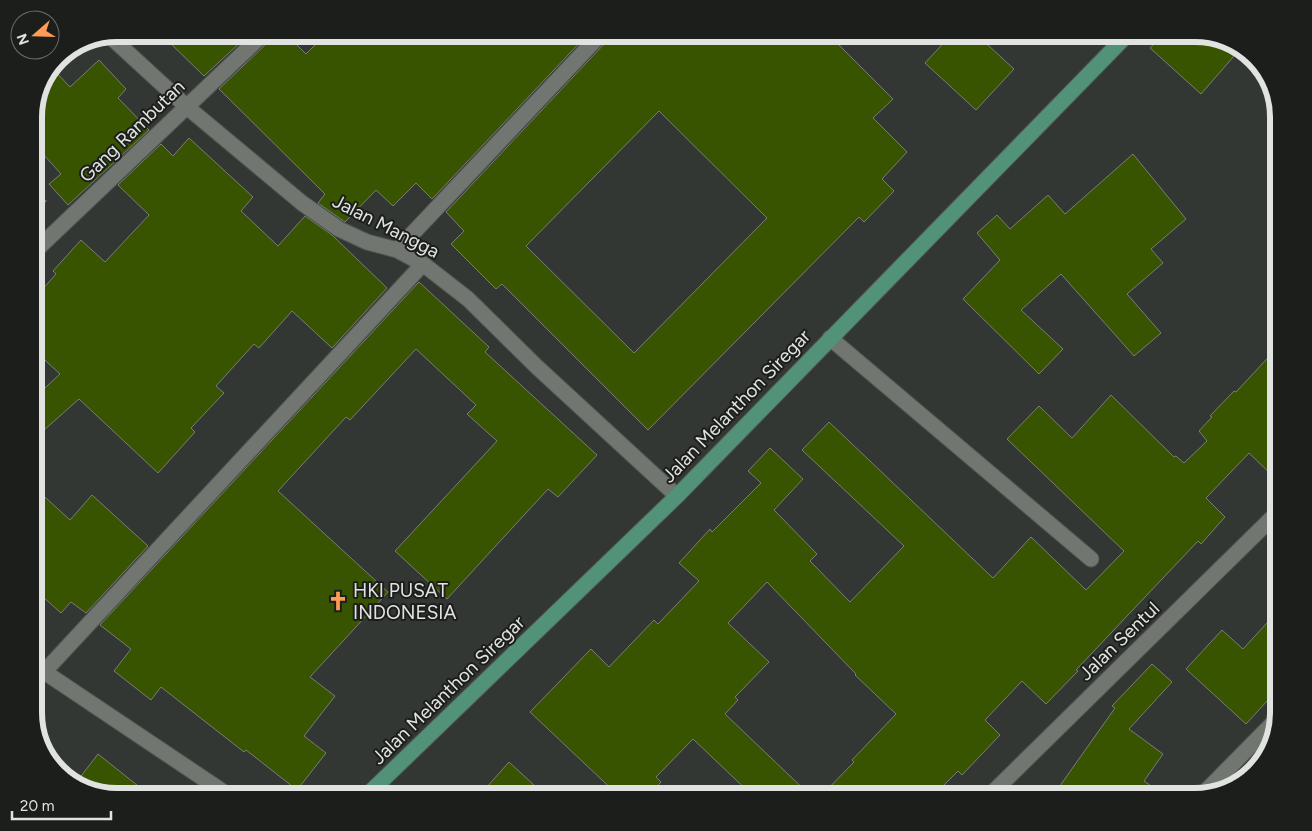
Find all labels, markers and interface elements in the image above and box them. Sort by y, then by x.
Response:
north arrow [10,10,60,60]
text: N [13,31,33,47]
street label: Gang Rambutan [75,75,189,187]
street label: Jalan Mangga [329,189,443,263]
street label: Jalan Melanthon Siregar [657,324,815,487]
place label: HKI PUSAT INDONESIA [353,579,456,624]
church icon: HKI PUSAT INDONESIA [327,590,349,612]
street label: Jalan Sentul [1074,597,1164,685]
street label: Jalan Melanthon Siregar [367,611,530,769]
scale bar [12,788,111,820]
text: 20 m [20,797,54,815]

